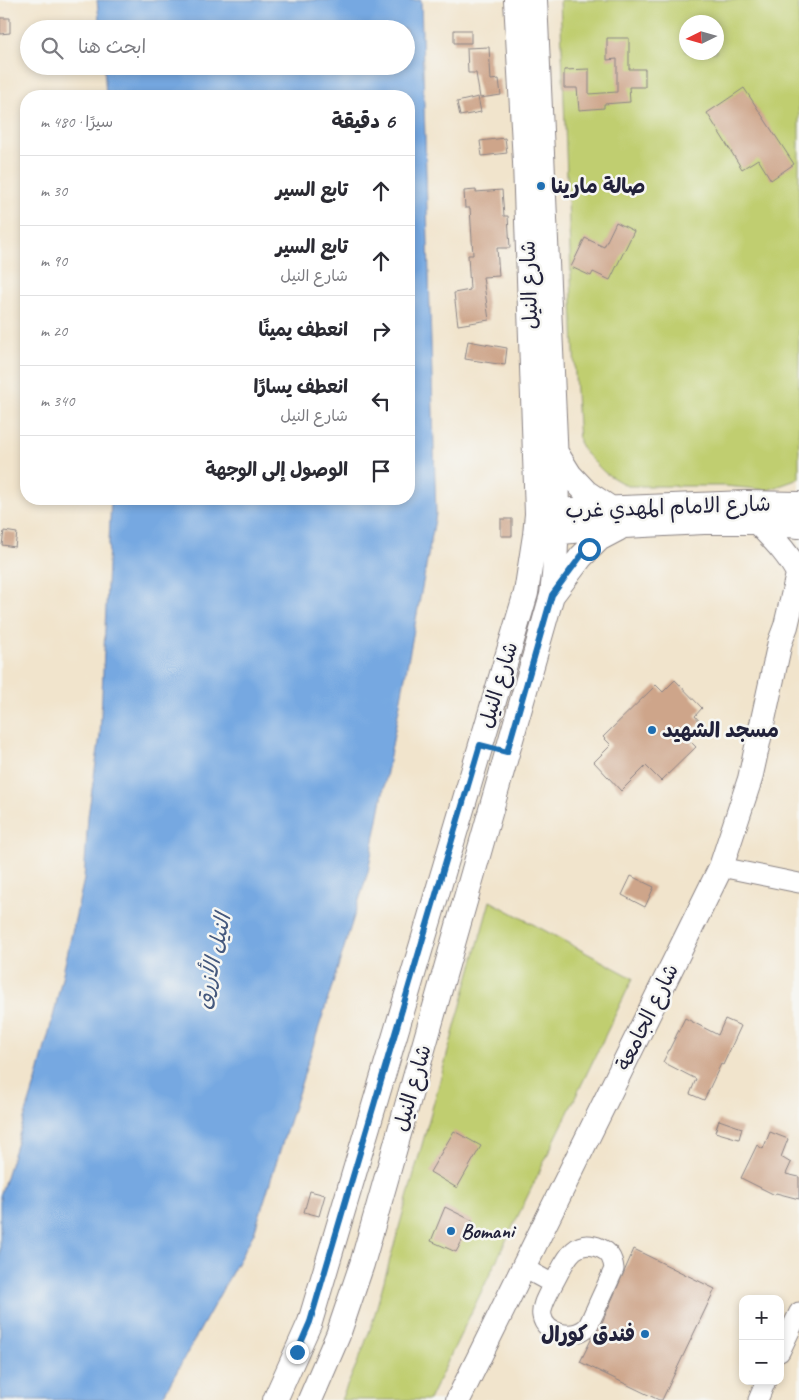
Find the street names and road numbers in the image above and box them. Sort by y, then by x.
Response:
street label: شارع النيل [514,240,546,330]
street label: شارع الامام المهدي غرب [565,490,771,527]
street label: شارع النيل [473,639,525,732]
street label: شارع الجامعة [610,959,686,1076]
street label: شارع النيل [387,1042,439,1135]

